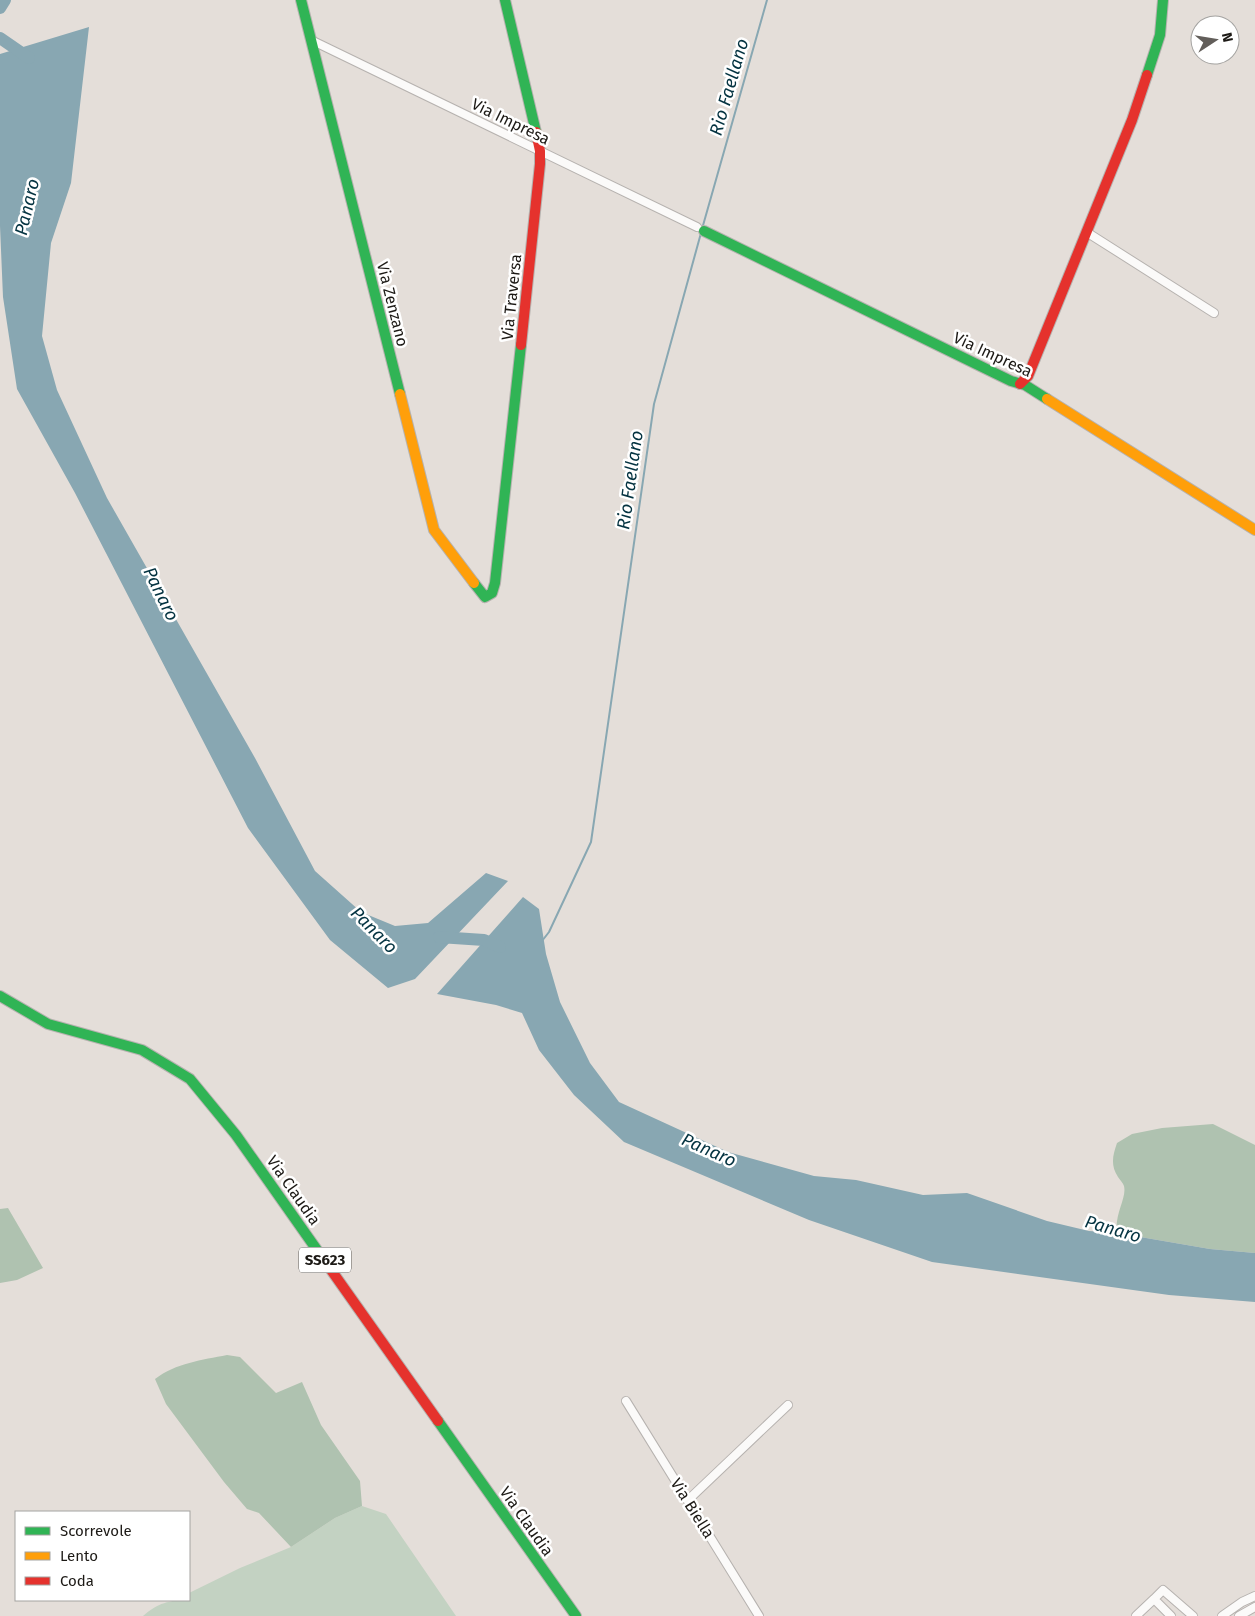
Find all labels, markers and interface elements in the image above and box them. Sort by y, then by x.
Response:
north arrow [1190,15,1240,65]
text: N [1218,31,1237,44]
water label: Rio Faellano [705,36,753,138]
street label: Via Impresa [469,94,553,149]
water label: Panaro [10,177,44,237]
street label: Via Traversa [498,253,525,341]
street label: Via Zenzano [373,260,412,348]
street label: Via Impresa [950,328,1035,381]
water label: Rio Faellano [612,429,648,531]
water label: Panaro [139,563,183,625]
water label: Panaro [346,902,402,958]
water label: Panaro [678,1128,740,1172]
street label: Via Claudia [263,1152,324,1229]
water label: Panaro [1082,1211,1144,1247]
road number: SS623 [299,1248,351,1272]
street label: Via Biella [667,1475,718,1542]
street label: Via Claudia [496,1483,557,1560]
legend [15,1511,190,1601]
text: Scorrevole [60,1522,132,1540]
text: Lento [60,1547,98,1565]
text: Coda [60,1572,94,1590]

